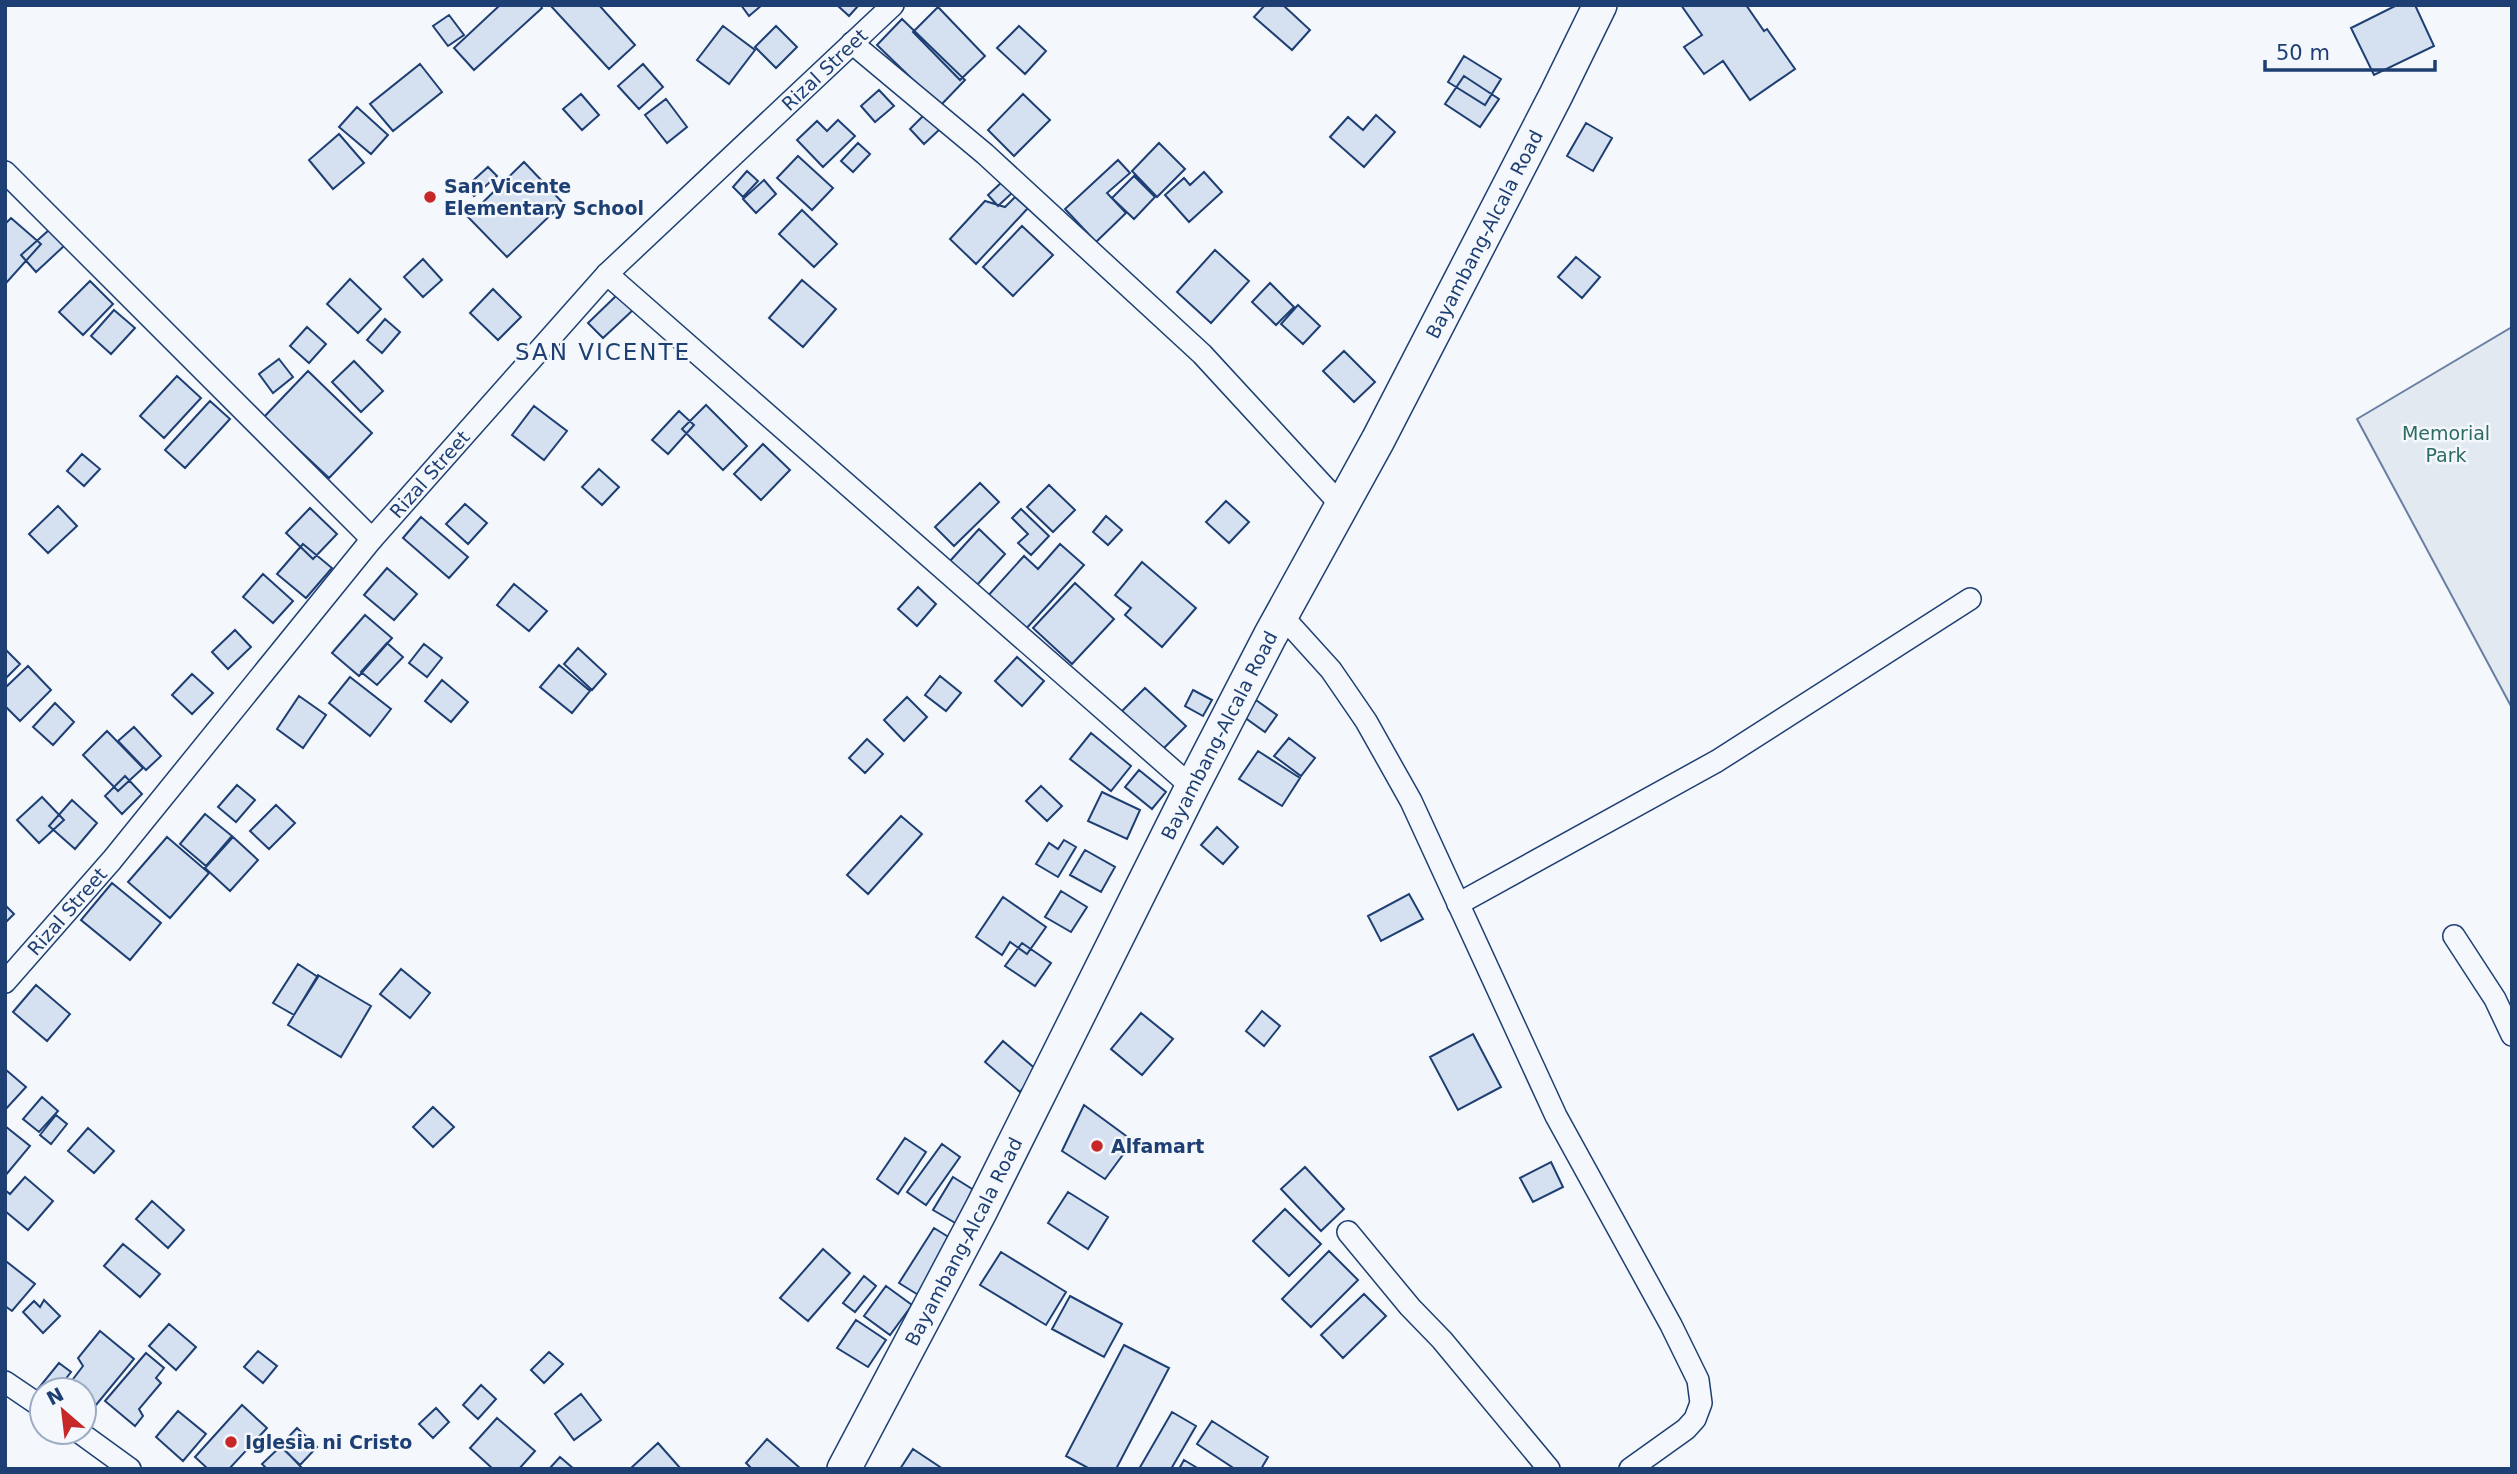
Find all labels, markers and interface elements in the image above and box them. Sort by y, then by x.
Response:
street label: Rizal Street [777,24,872,115]
scale bar [2265,28,2435,72]
text: 50 m [2276,41,2330,65]
street label: Bayambang-Alcala Road [1421,126,1547,342]
place label: San Vicente Elementary School [444,175,644,219]
marker: San Vicente Elementary School [422,189,438,205]
district label: SAN VICENTE [515,339,691,365]
park label: Memorial Park [2402,422,2490,466]
street label: Rizal Street [385,426,474,522]
street label: Bayambang-Alcala Road [1157,627,1282,843]
street label: Rizal Street [23,863,111,960]
street label: Bayambang-Alcala Road [900,1134,1026,1349]
place label: Alfamart [1111,1135,1204,1157]
marker: Alfamart [1089,1138,1105,1154]
north arrow [28,1376,98,1446]
text: N [43,1383,67,1409]
place label: Iglesia ni Cristo [245,1431,412,1453]
marker: Iglesia ni Cristo [223,1434,239,1450]

